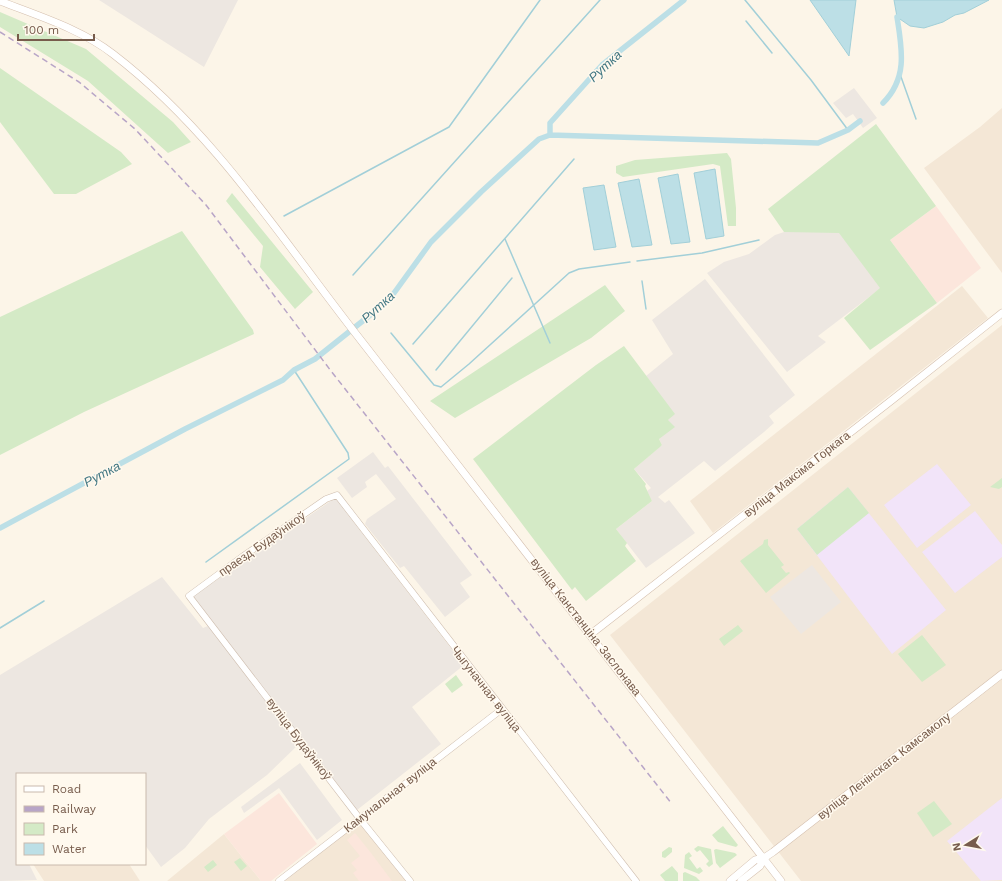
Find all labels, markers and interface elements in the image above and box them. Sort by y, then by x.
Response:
scale bar [18,16,94,42]
text: 100 m [24,23,59,37]
water label: Рутка [585,47,625,85]
water label: Рутка [358,288,398,326]
street label: вуліца Максіма Горкага [741,428,853,520]
water label: Рутка [81,458,123,490]
street label: праезд Будаўнікоў [216,509,308,579]
street label: вуліца Канстанціна Заслонава [528,555,644,699]
street label: Чыгуначная вуліца [448,643,524,735]
street label: вуліца Будаўнікоў [263,695,335,783]
street label: вуліца Ленінскага Камсамолу [815,710,953,822]
street label: Камунальная вуліца [341,754,439,835]
legend [16,773,146,865]
text: Road [52,782,81,796]
text: Railway [52,802,97,816]
text: Park [52,822,78,836]
north arrow [946,825,986,865]
text: Water [52,842,87,856]
text: N [950,842,964,852]

